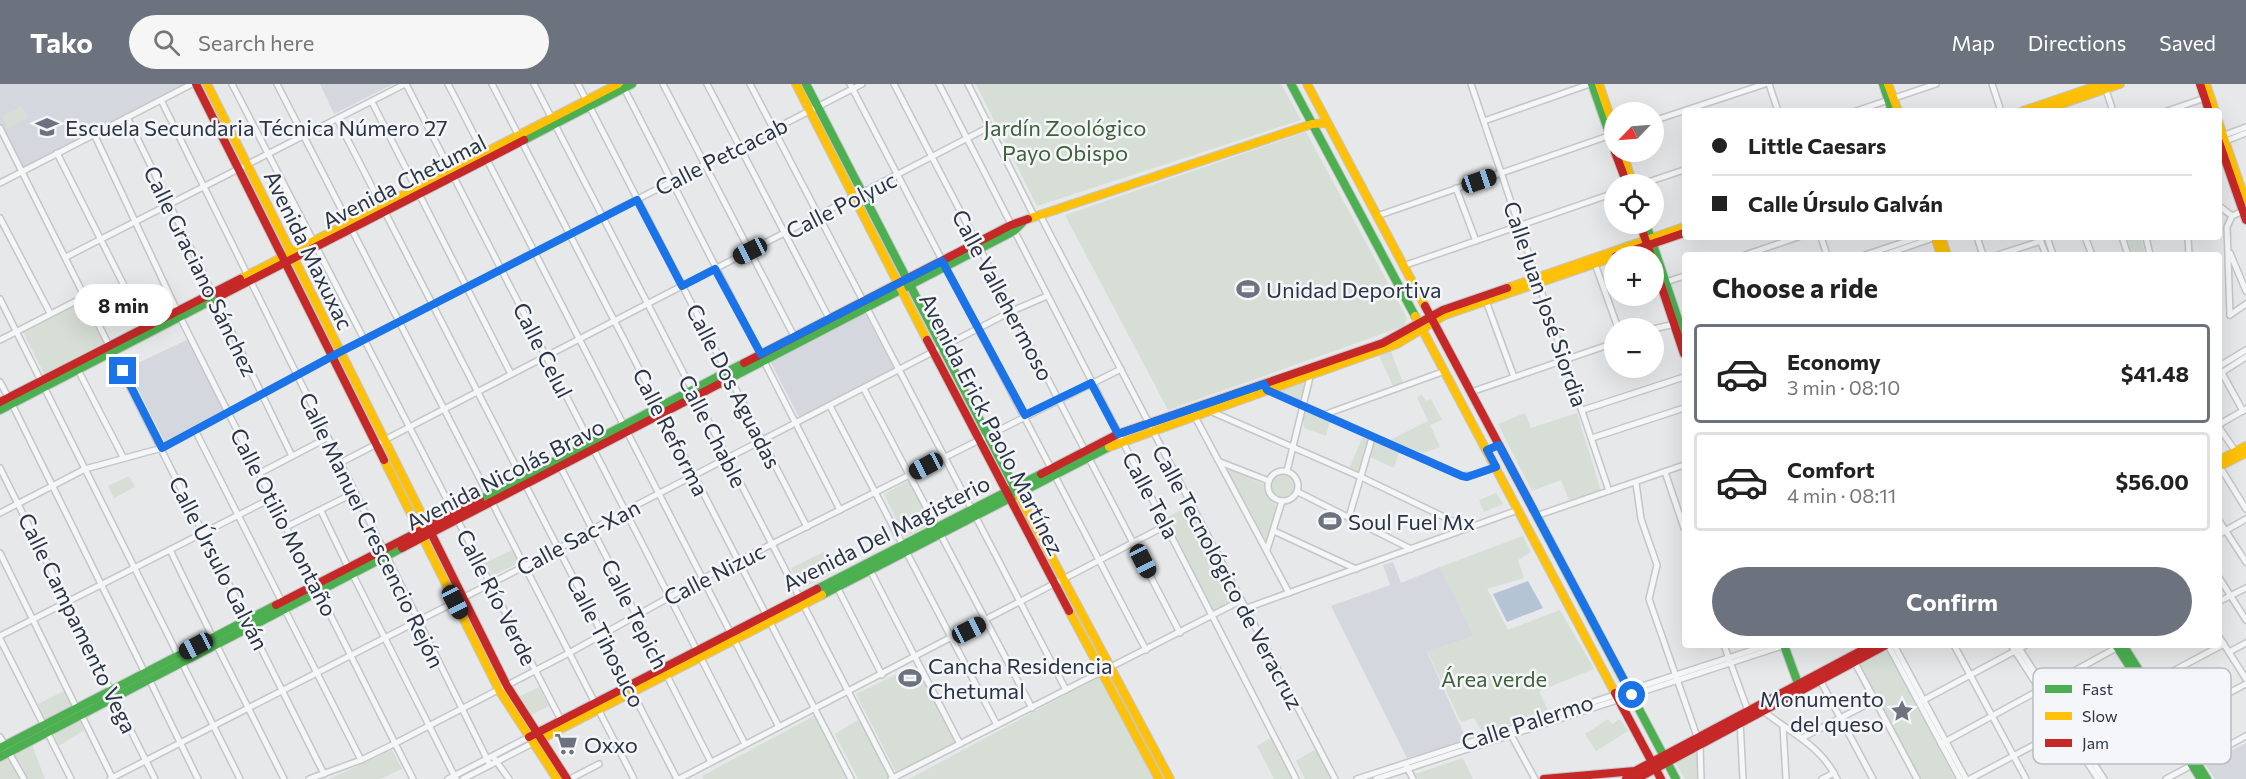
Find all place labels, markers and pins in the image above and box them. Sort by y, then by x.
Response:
school or university icon: Escuela Secundaria Técnica Número 27 [34,114,60,140]
place label: Escuela Secundaria Técnica Número 27 [65,114,448,141]
sports icon: Unidad Deportiva [1235,276,1261,302]
place label: Unidad Deportiva [1266,276,1441,303]
sports icon: Soul Fuel Mx [1317,508,1343,534]
place label: Soul Fuel Mx [1348,508,1475,535]
place label: Cancha Residencia Chetumal [928,652,1113,704]
sports icon: Cancha Residencia Chetumal [897,665,923,691]
place label: Monumento del queso [1760,685,1884,737]
place icon: Monumento del queso [1889,698,1915,724]
supermarket icon: Oxxo [553,731,579,757]
place label: Oxxo [584,731,638,758]

